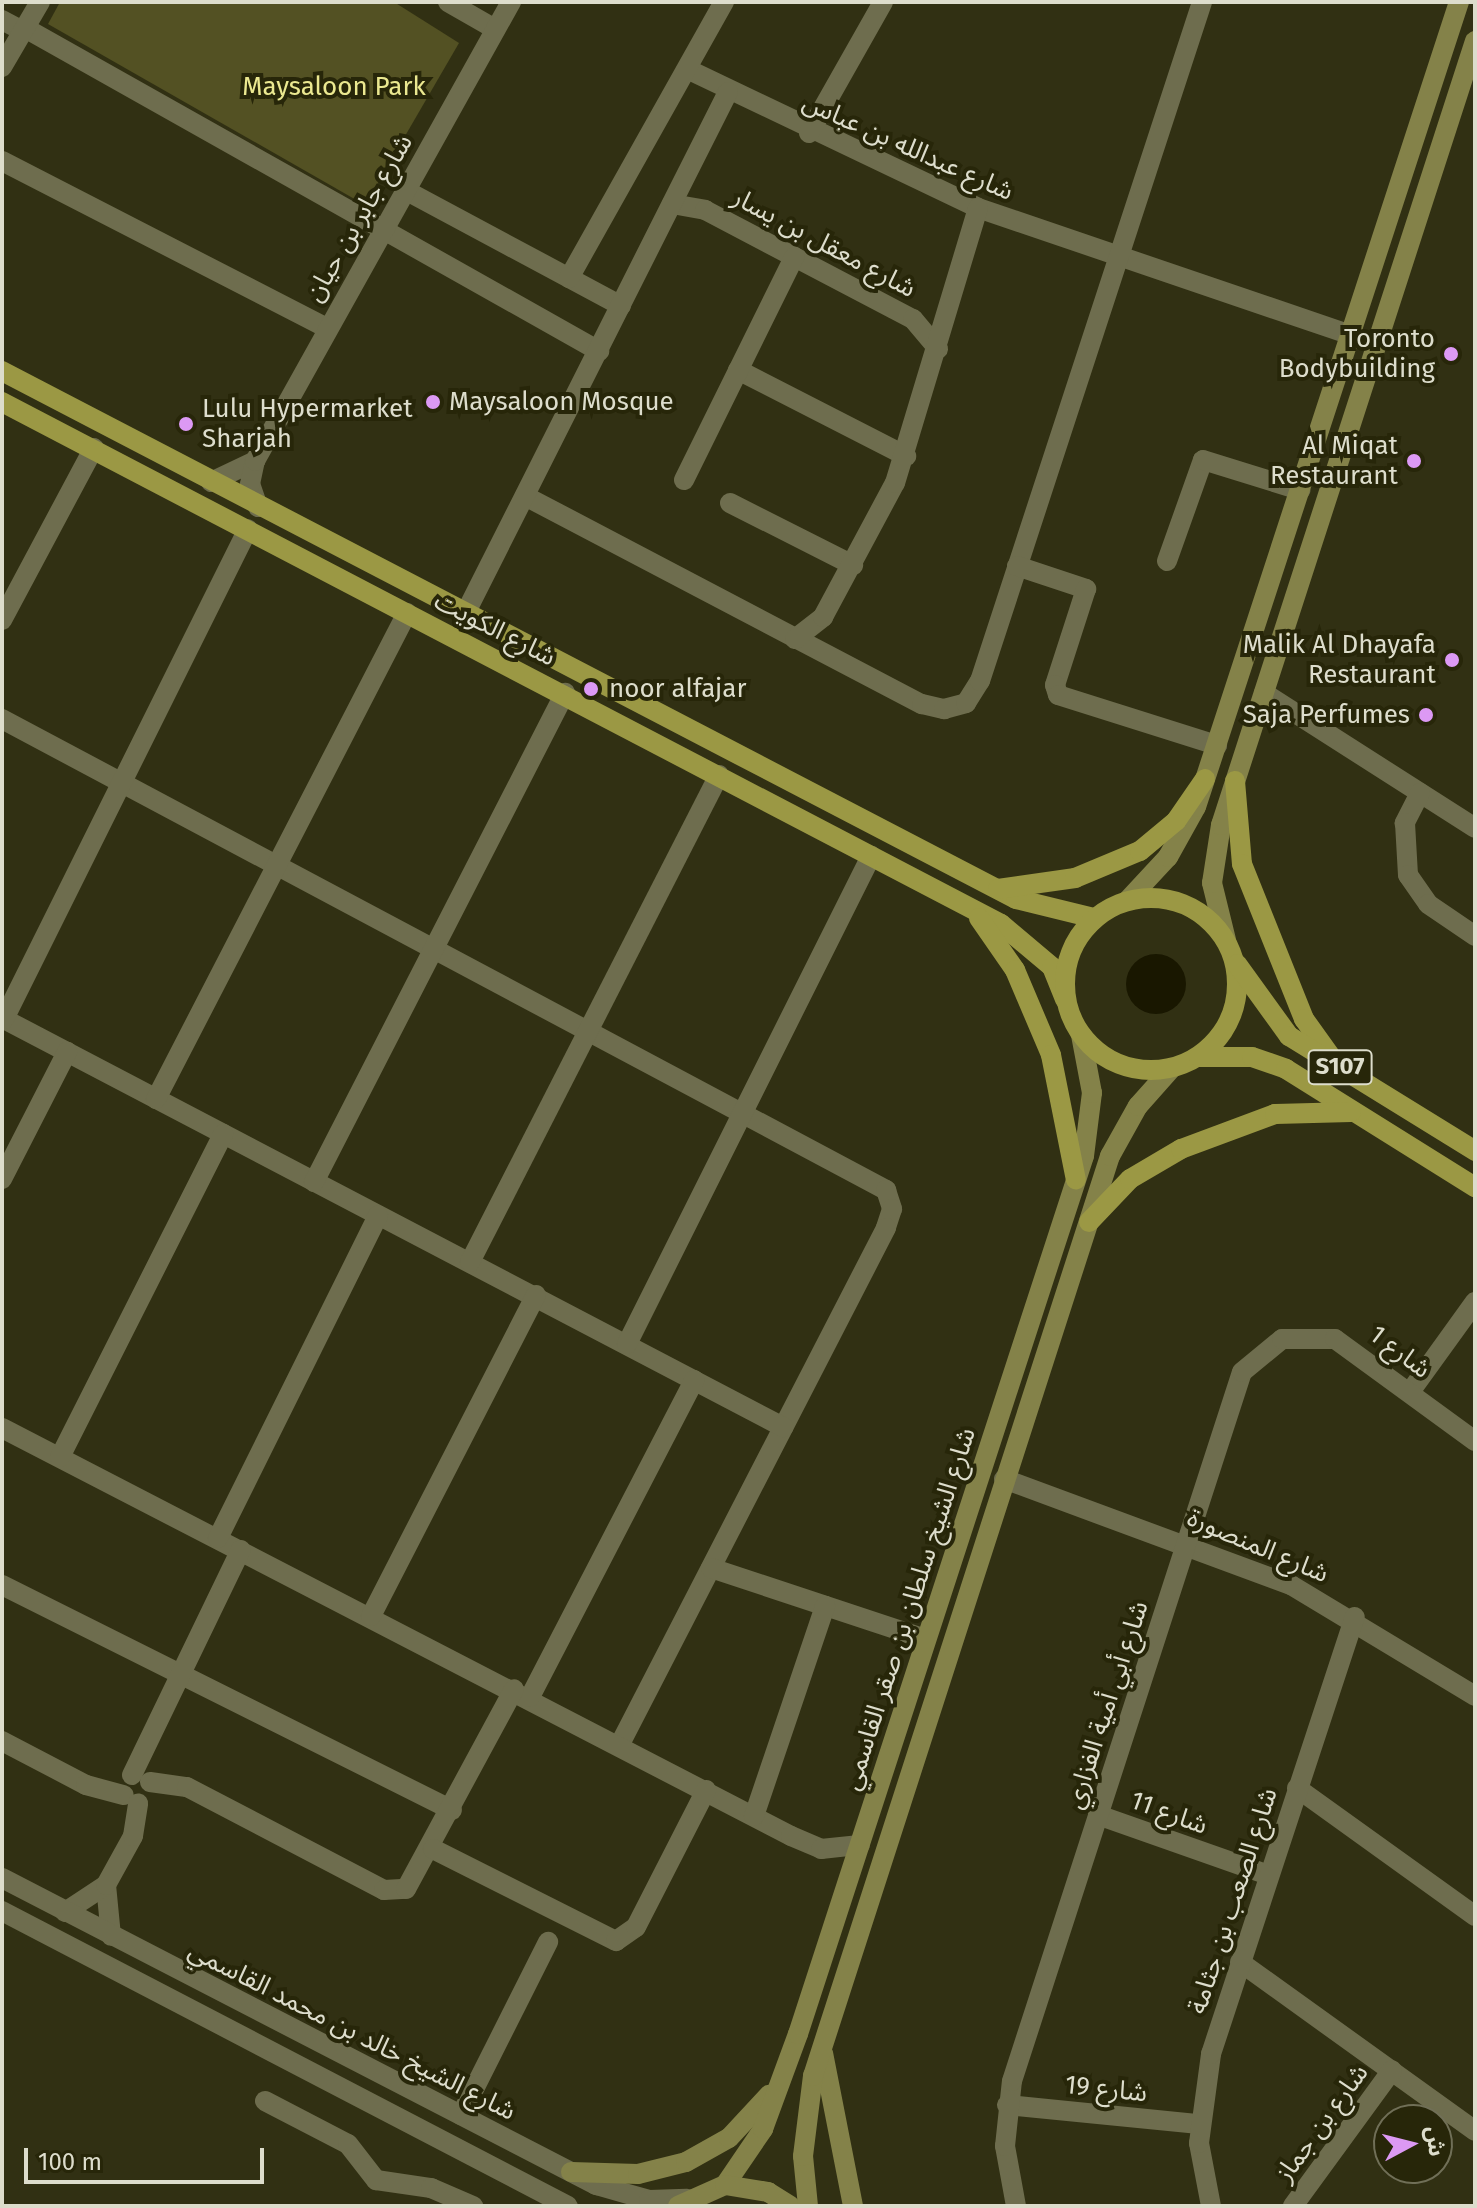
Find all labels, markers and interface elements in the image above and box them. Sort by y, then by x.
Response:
park label: Maysaloon Park [242,71,426,103]
street label: شارع عبدالله بن عباس [798,86,1018,208]
street label: شارع جابر بن حيان [299,129,419,307]
street label: شارع معقل بن يسار [727,181,921,305]
place label: Toronto Bodybuilding [1279,323,1435,384]
marker: Toronto Bodybuilding [1442,345,1460,363]
place label: Maysaloon Mosque [449,386,674,418]
place label: Lulu Hypermarket Sharjah [202,393,413,454]
marker: Maysaloon Mosque [424,393,442,411]
marker: Lulu Hypermarket Sharjah [177,415,195,433]
place label: Al Miqat Restaurant [1270,430,1398,492]
marker: Al Miqat Restaurant [1405,452,1423,470]
street label: شارع الكويت [429,585,561,673]
place label: Malik Al Dhayafa Restaurant [1243,629,1436,690]
marker: Malik Al Dhayafa Restaurant [1443,651,1461,669]
place label: noor alfajar [609,673,747,705]
marker: noor alfajar [580,678,602,700]
place label: Saja Perfumes [1243,699,1410,731]
marker: Saja Perfumes [1417,706,1435,724]
road number: S107 [1306,1047,1374,1087]
street label: شارع 1 [1363,1319,1437,1385]
street label: شارع الشيخ سلطان بن صقر القاسمي [836,1424,982,1794]
street label: شارع المنصورة [1183,1502,1333,1590]
street label: شارع أبي أمية الفزاري [1059,1597,1155,1813]
street label: شارع الصعب بن جثامة [1182,1784,1284,2018]
street label: شارع 11 [1126,1785,1212,1841]
street label: شارع الشيخ خالد بن محمد القاسمي [183,1935,521,2127]
street label: شارع بن جماز [1269,2058,1375,2188]
street label: شارع 19 [1063,2069,1149,2109]
north arrow [1373,2104,1453,2184]
text: ش [1420,2125,1451,2158]
scale bar [28,2132,268,2182]
text: 100 m [38,2148,102,2176]

